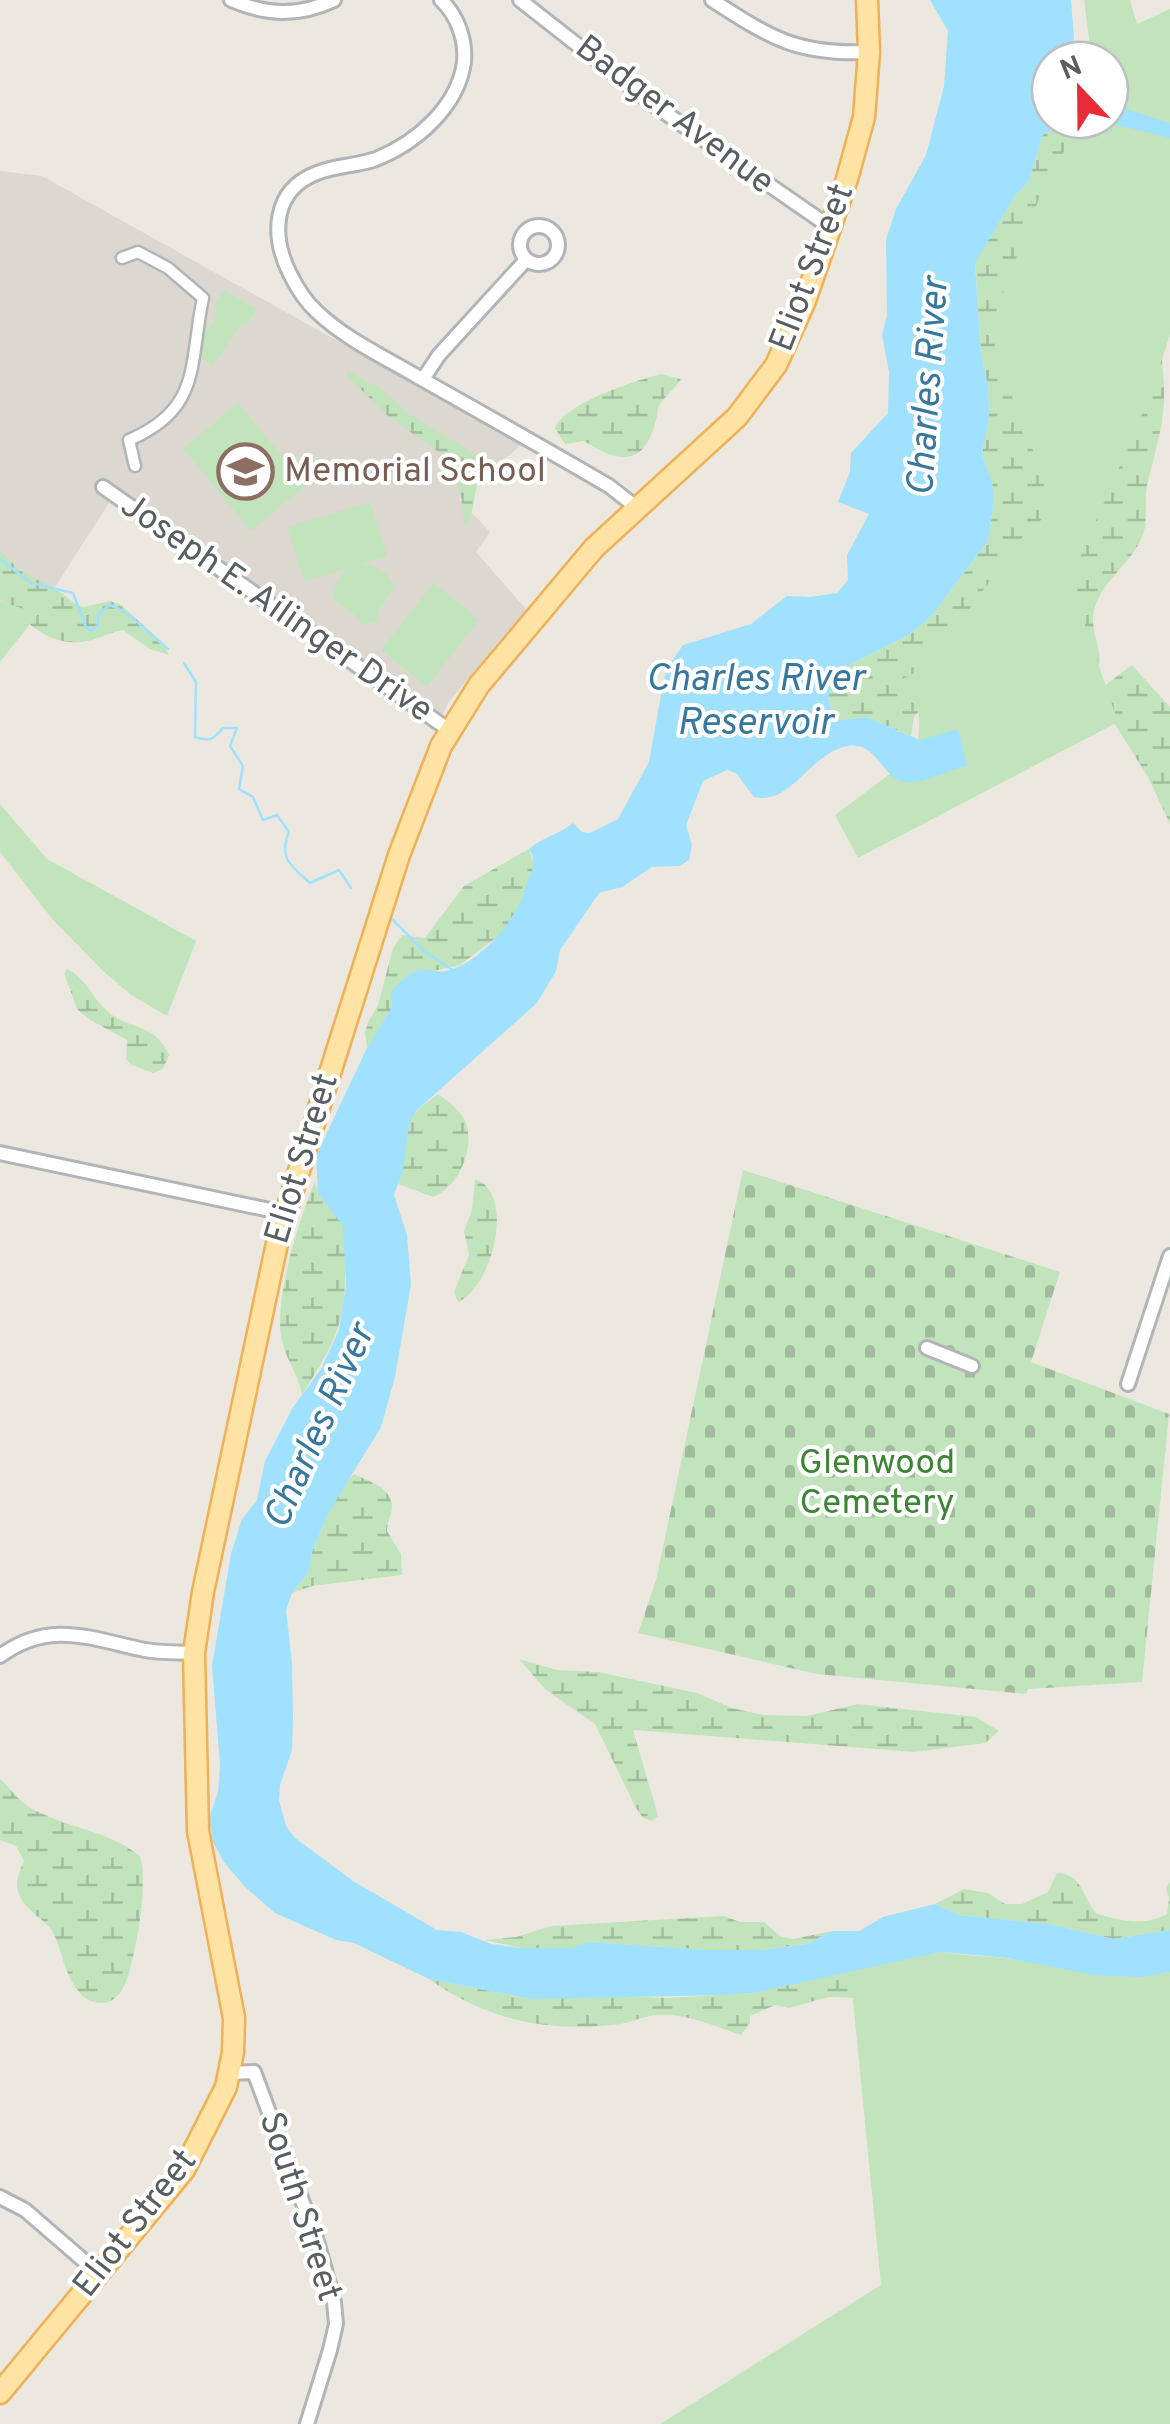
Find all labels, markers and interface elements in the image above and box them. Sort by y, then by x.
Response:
street label: Badger Avenue [566,27,782,205]
north arrow [1030,40,1130,140]
text: N [1056,49,1088,90]
street label: Eliot Street [761,178,865,358]
water label: Charles River [898,274,962,498]
school or university icon: Memorial School [215,442,275,502]
place label: Memorial School [284,450,546,494]
street label: Joseph E. Ailinger Drive [111,484,441,734]
water label: Charles River Reservoir [645,656,867,749]
street label: Eliot Street [256,1068,350,1250]
water label: Charles River [254,1315,389,1537]
park label: Glenwood Cemetery [799,1442,955,1526]
street label: South Street [248,2107,350,2307]
street label: Eliot Street [64,2141,208,2307]

